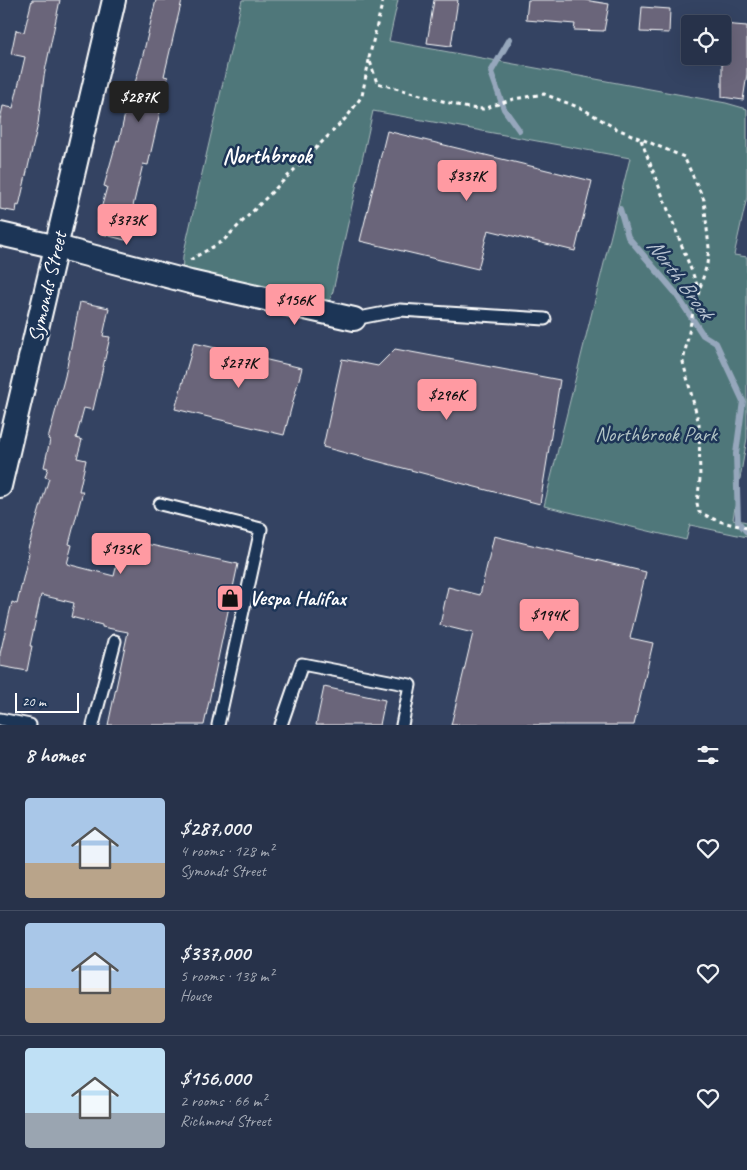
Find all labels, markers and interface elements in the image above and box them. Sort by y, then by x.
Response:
map controls [681,15,731,65]
button: locate [681,15,731,65]
pin: $287K [104,80,174,123]
text: $287K [121,87,157,107]
district label: Northbrook [223,142,313,170]
pin: $337K [432,160,502,202]
text: $337K [449,166,485,186]
pin: $373K [92,204,162,246]
text: $373K [109,210,145,230]
street label: Symonds Street [22,227,73,345]
water label: North Brook [641,233,722,328]
pin: $156K [260,284,330,326]
text: $156K [276,290,314,310]
pin: $277K [204,346,274,389]
text: $277K [221,353,257,373]
pin: $296K [412,378,482,421]
text: $296K [428,385,466,405]
park label: Northbrook Park [595,421,718,447]
pin: $135K [86,532,156,575]
text: $135K [103,539,139,559]
shop icon: Vespa Halifax [215,583,245,613]
place label: Vespa Halifax [249,585,347,611]
pin: $194K [514,598,584,641]
text: $194K [531,605,567,625]
scale bar [15,690,79,713]
text: 20 m [22,693,46,710]
icon: filters [694,741,722,769]
text: 8 homes [25,742,84,768]
text: $287,000 [180,815,250,841]
icon: home [65,818,125,878]
icon: heart [694,834,722,862]
text: 4 rooms · 128 m² [180,841,274,861]
text: Symonds Street [180,861,266,881]
text: $337,000 [180,940,250,966]
icon: home [65,943,125,1003]
icon: heart [694,959,722,987]
text: 5 rooms · 138 m² [180,966,274,986]
text: House [180,986,211,1006]
text: $156,000 [180,1065,250,1091]
icon: home [65,1068,125,1128]
icon: heart [694,1084,722,1112]
text: 2 rooms · 66 m² [180,1091,266,1111]
text: Richmond Street [180,1111,271,1131]

